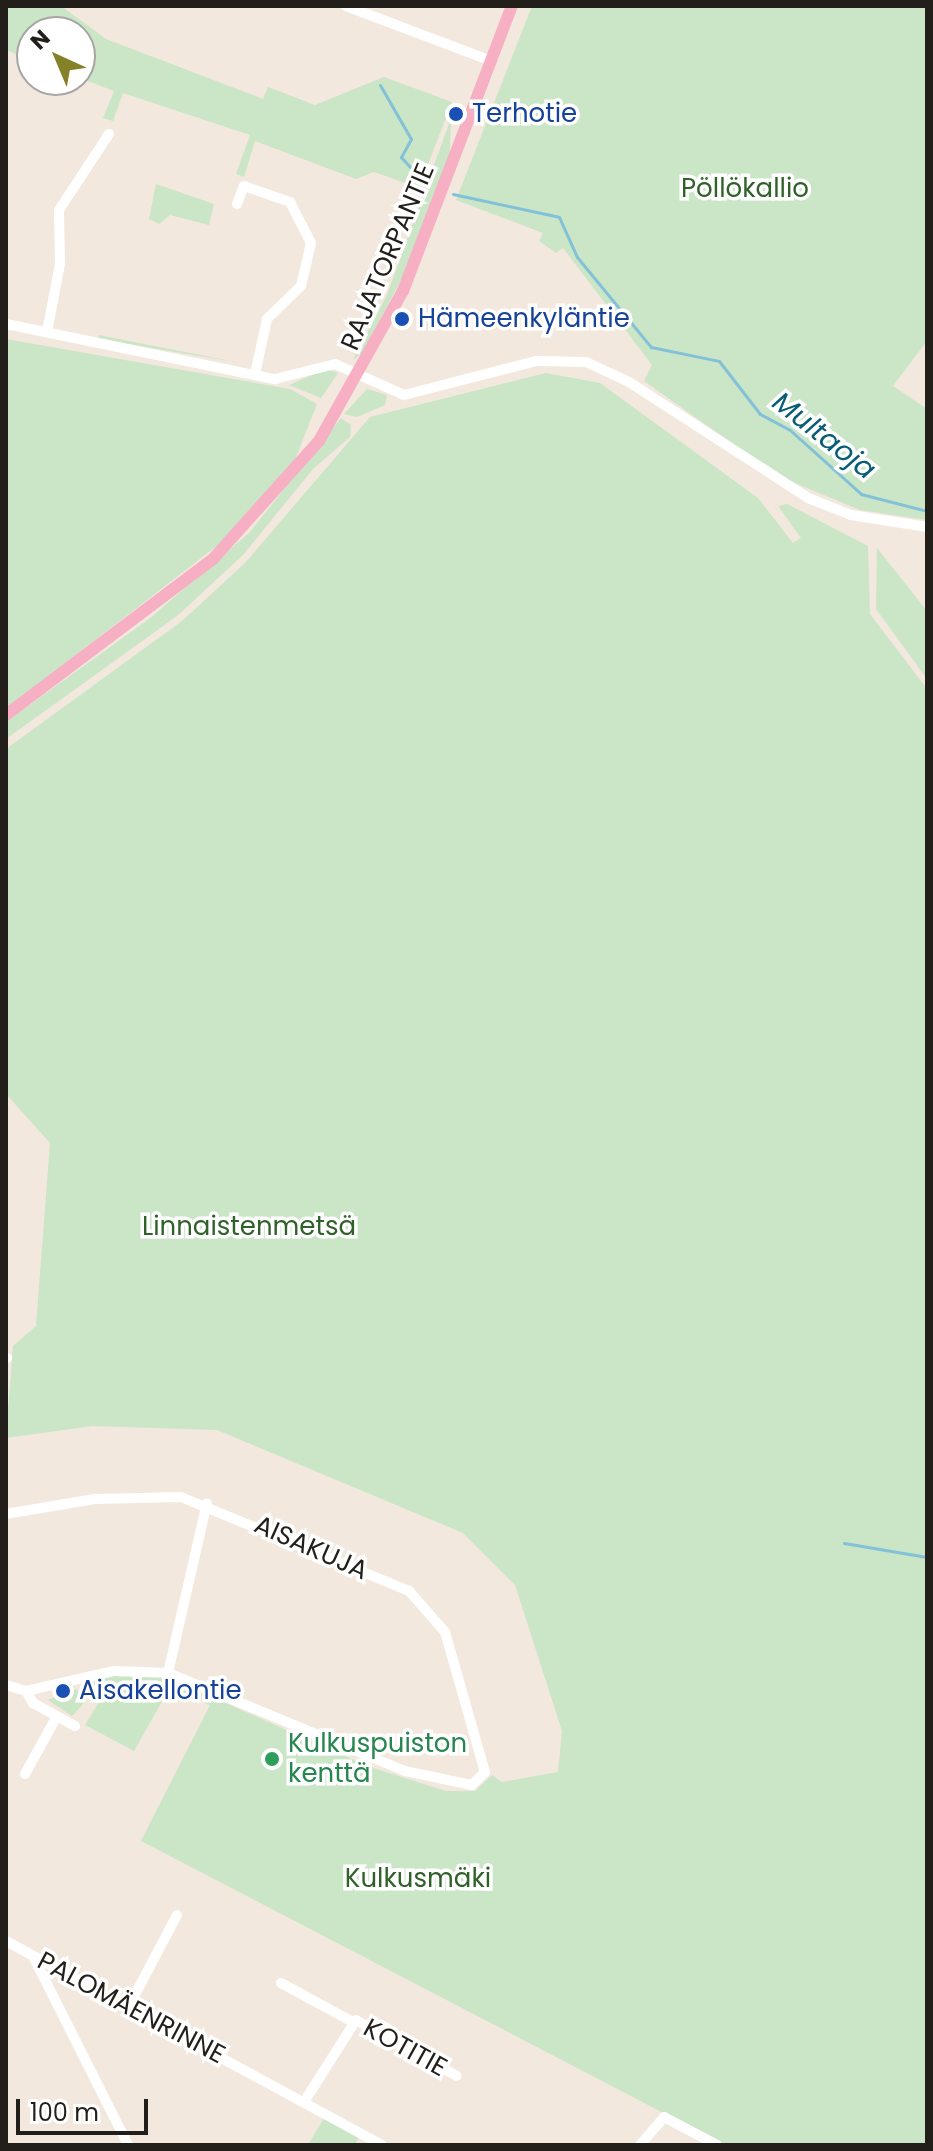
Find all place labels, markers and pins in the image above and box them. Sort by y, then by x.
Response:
place label: Terhotie [472,98,577,130]
marker: Terhotie [447,105,465,123]
place label: Hämeenkyläntie [418,303,630,335]
marker: Hämeenkyläntie [393,310,411,328]
place label: Aisakellontie [79,1675,242,1707]
marker: Aisakellontie [54,1682,72,1700]
place label: Kulkuspuiston kenttä [288,1728,467,1790]
marker: Kulkuspuiston kenttä [263,1750,281,1768]

